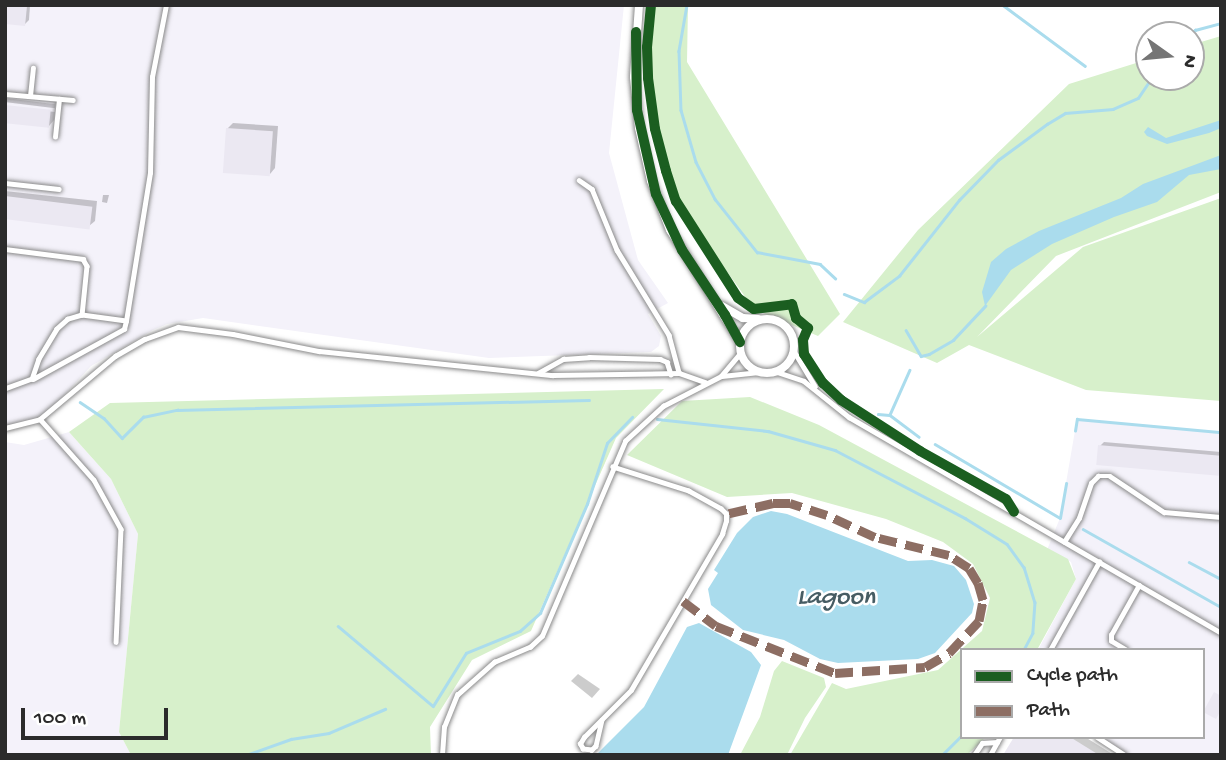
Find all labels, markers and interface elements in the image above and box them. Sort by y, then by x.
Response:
north arrow [1135,21,1205,91]
text: N [1176,52,1202,70]
water label: Lagoon [797,583,875,615]
legend [960,648,1205,739]
text: Cycle path [1027,664,1118,689]
scale bar [24,694,172,738]
text: Path [1027,699,1070,724]
text: 100 m [34,707,86,732]

